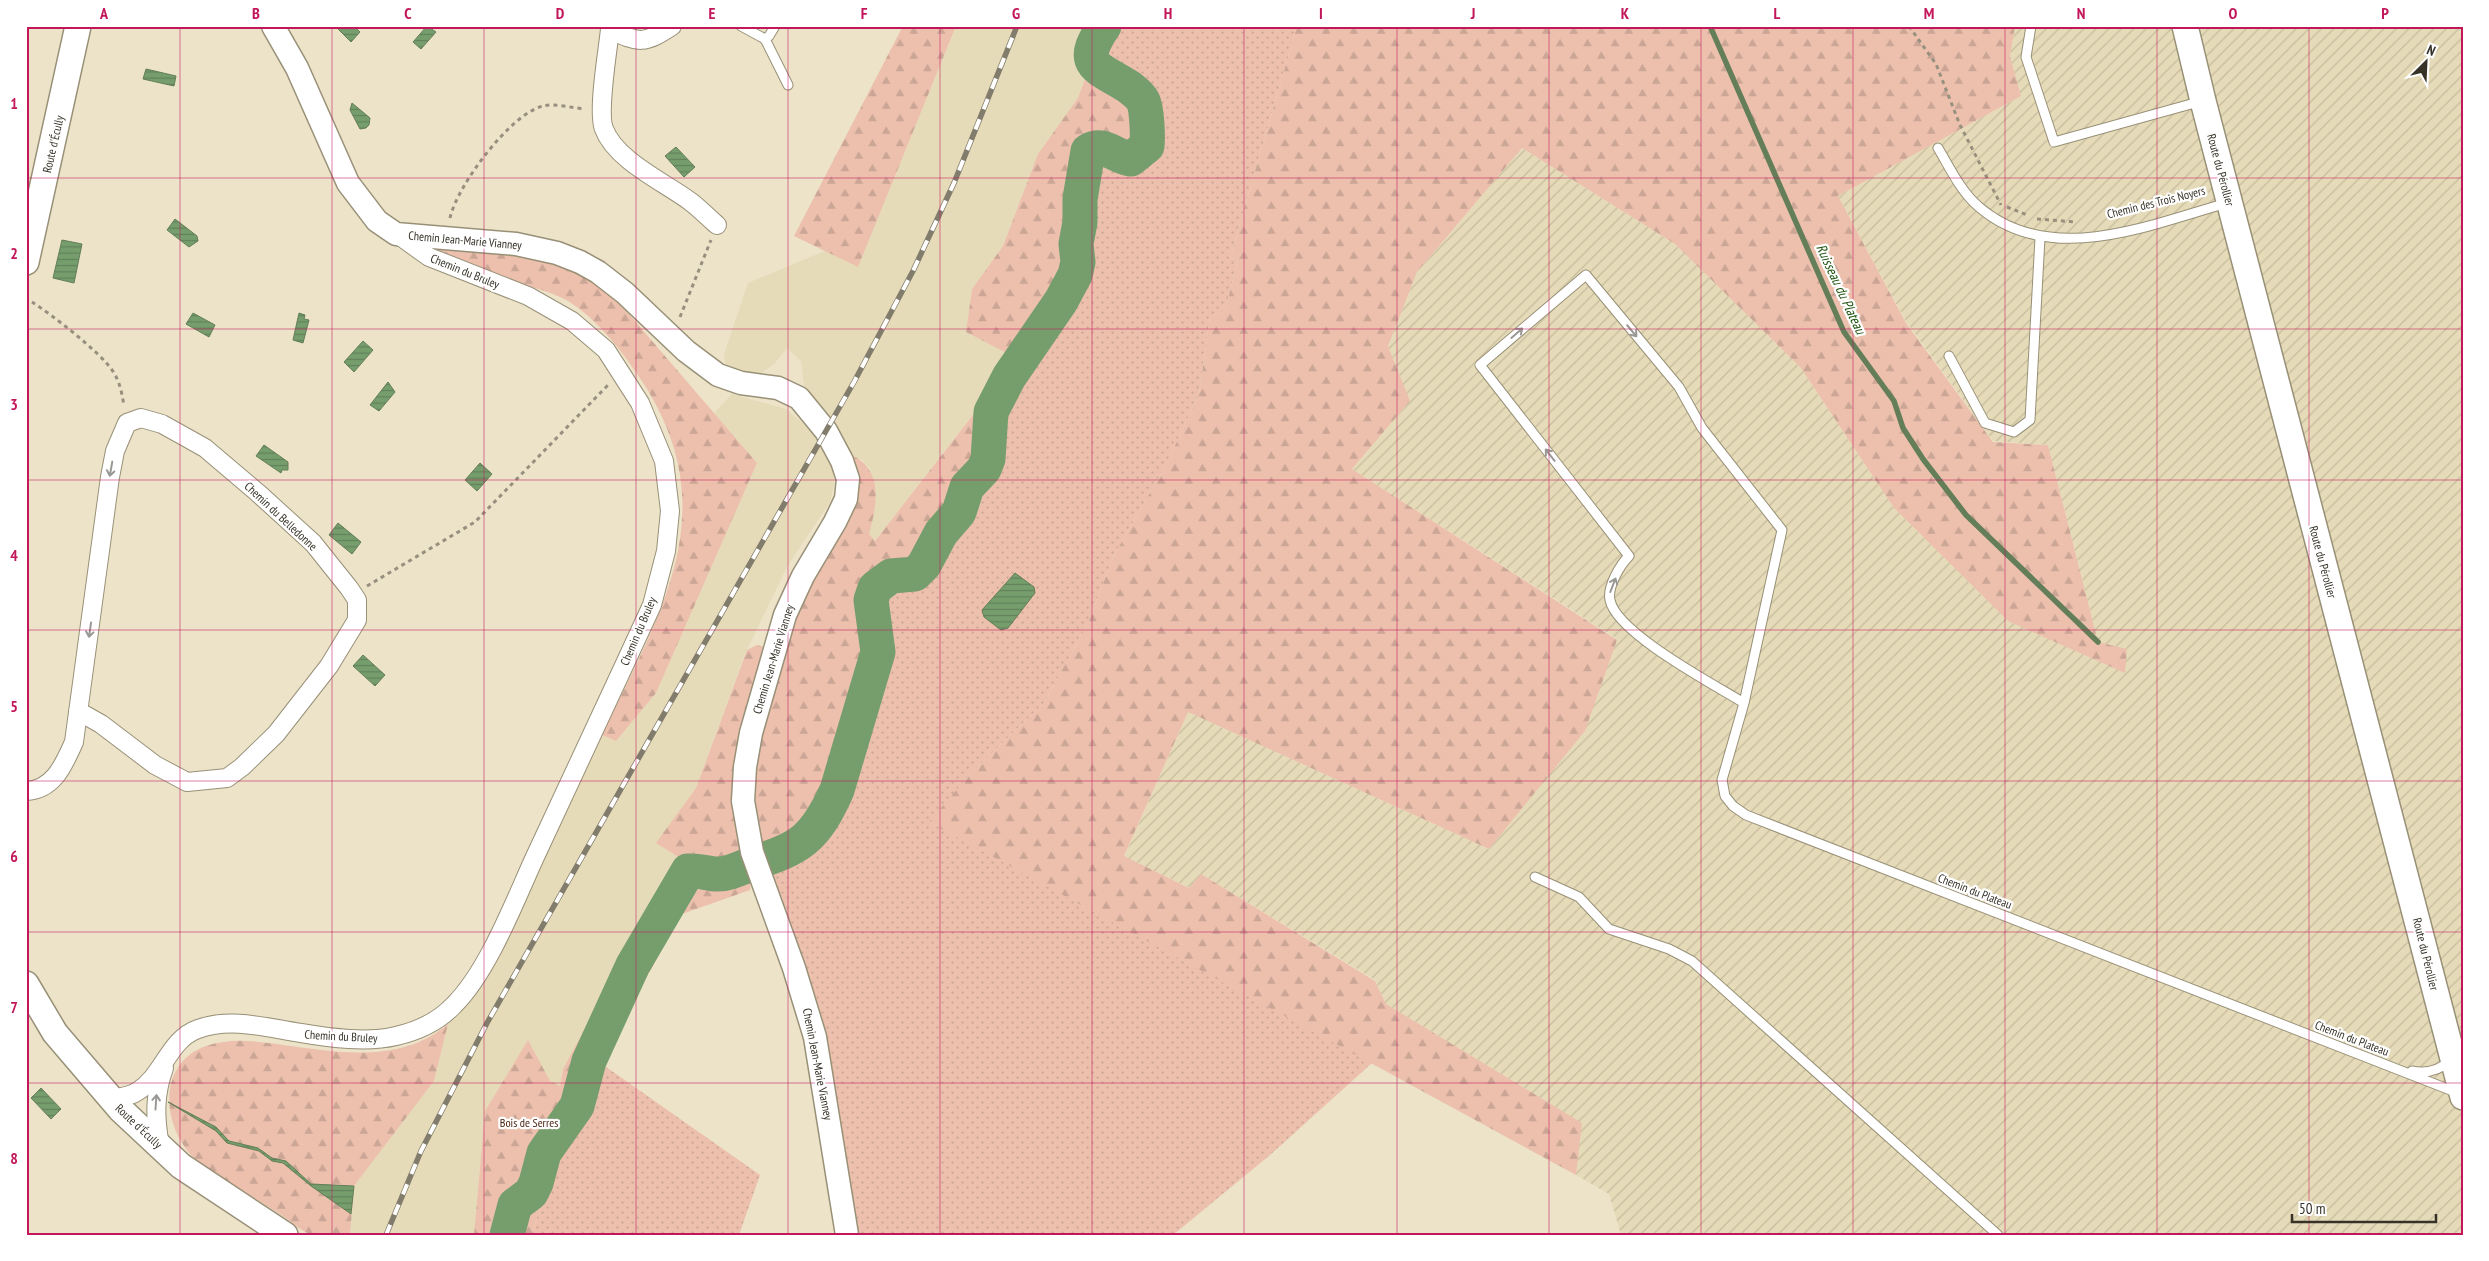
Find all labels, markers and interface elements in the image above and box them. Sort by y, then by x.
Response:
text: A [99,3,109,23]
text: B [252,3,260,23]
text: C [404,3,412,23]
text: D [556,3,565,23]
text: E [709,3,716,23]
text: F [861,3,868,23]
text: G [1012,3,1020,23]
text: H [1164,3,1172,23]
text: I [1319,3,1323,23]
text: J [1470,3,1475,23]
text: K [1621,3,1630,23]
text: L [1774,3,1781,23]
text: M [1924,3,1934,23]
text: N [2077,3,2085,23]
text: O [2229,3,2238,23]
text: P [2381,3,2389,23]
north arrow [2402,38,2452,88]
text: N [2424,40,2438,60]
text: 1 [10,93,18,113]
street label: Route d'Écully [39,113,67,174]
street label: Route du Pérollier [2204,132,2238,208]
street label: Chemin des Trois Noyers [2105,183,2207,221]
street label: Chemin Jean-Marie Vianney [408,228,523,252]
water label: Ruisseau du Plateau [1812,241,1870,338]
text: 2 [10,243,18,263]
street label: Chemin du Bruley [428,250,502,292]
one-way arrow [1626,324,1637,337]
one-way arrow [1510,328,1523,339]
text: 3 [10,394,18,414]
one-way arrow [1544,449,1555,462]
one-way arrow [106,460,116,476]
street label: Chemin du Belledonne [242,478,320,554]
street label: Route du Pérollier [2306,524,2340,600]
text: 4 [10,545,18,565]
one-way arrow [1609,578,1618,593]
street label: Chemin du Bruley [617,594,659,668]
street label: Chemin Jean-Marie Vianney [749,602,797,716]
one-way arrow [85,622,95,638]
text: 5 [10,696,18,716]
text: 6 [10,846,18,866]
street label: Chemin du Plateau [1936,870,2014,912]
street label: Route du Pérollier [2410,916,2442,993]
text: 7 [10,997,18,1017]
street label: Chemin Jean-Marie Vianney [800,1007,836,1122]
street label: Chemin du Plateau [2313,1017,2391,1059]
street label: Chemin du Bruley [304,1027,378,1045]
one-way arrow [152,1094,161,1110]
street label: Route d'Écully [112,1101,166,1152]
park label: Bois de Serres [500,1115,558,1130]
text: 8 [10,1148,18,1168]
scale bar [2292,1191,2435,1223]
text: 50 m [2299,1199,2325,1218]

